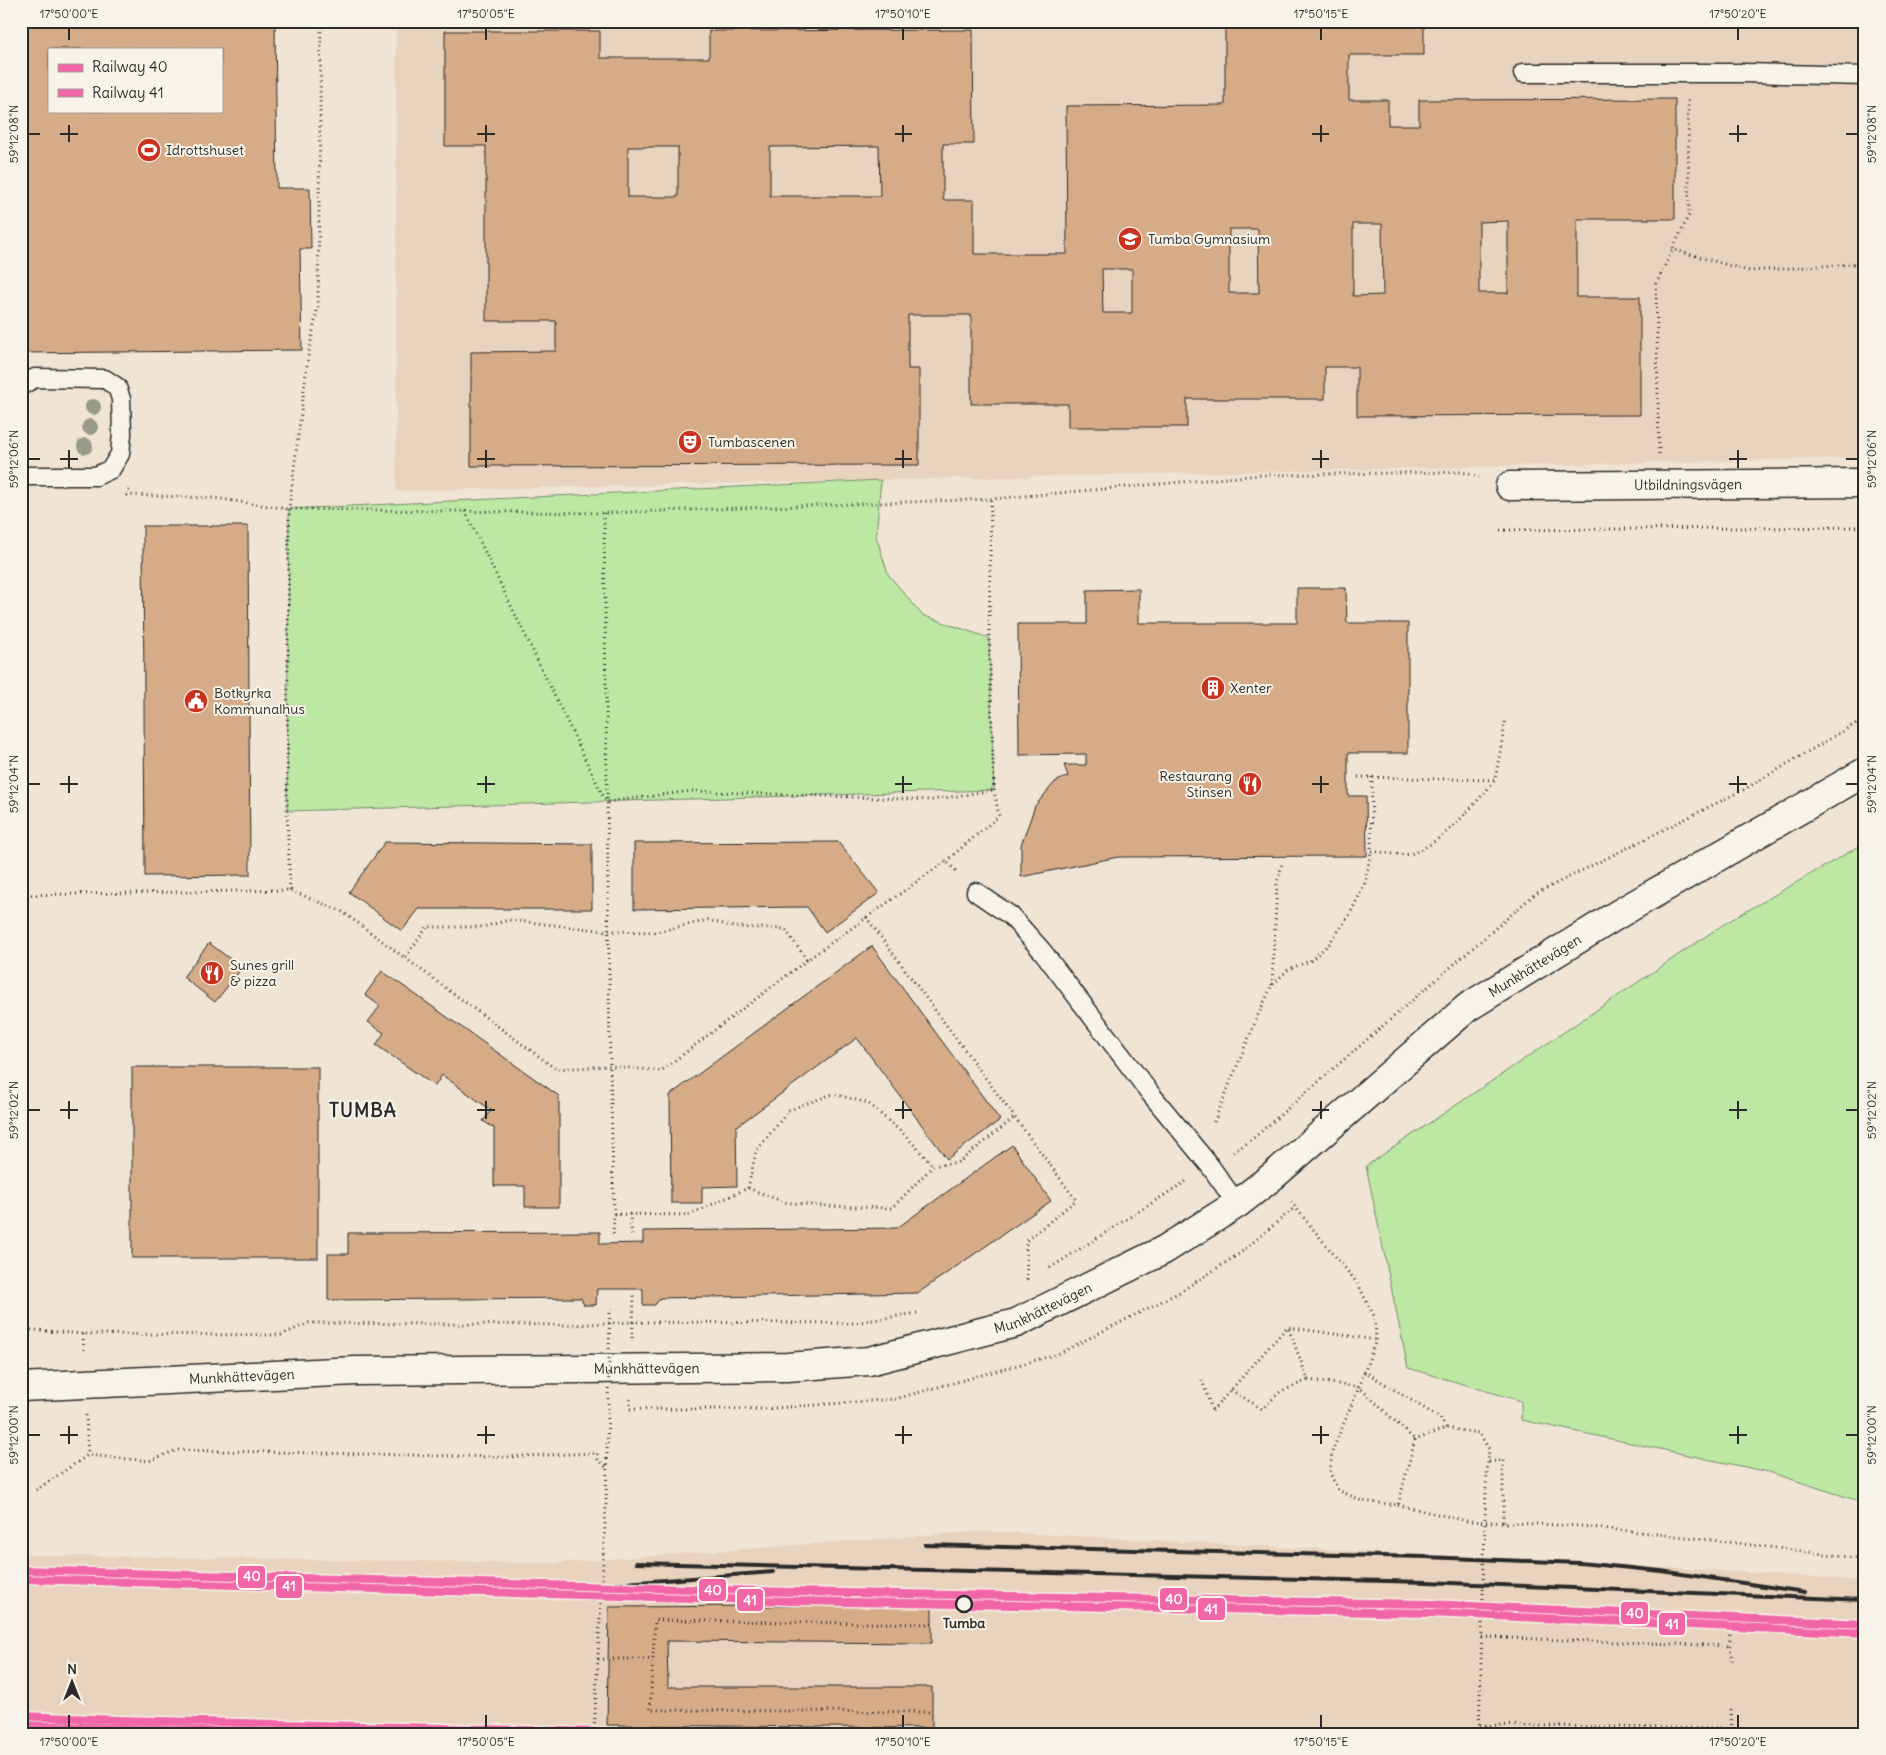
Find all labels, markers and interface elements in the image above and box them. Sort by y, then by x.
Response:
text: 17°50'00"E [40,6,98,21]
text: 17°50'05"E [457,6,515,21]
text: 17°50'10"E [875,6,931,21]
text: 17°50'15"E [1294,6,1348,21]
text: 17°50'20"E [1709,6,1767,21]
legend [48,48,222,112]
text: Railway 40 [92,57,168,76]
text: Railway 41 [92,83,164,102]
text: 59°12'08"N [6,105,21,163]
text: 59°12'08"N [1864,105,1879,163]
sports icon: Idrottshuset [136,137,162,163]
place label: Idrottshuset [166,141,244,159]
school or university icon: Tumba Gymnasium [1117,226,1143,252]
place label: Tumba Gymnasium [1148,230,1270,248]
theatre icon: Tumbascenen [677,429,703,455]
text: 59°12'06"N [6,430,21,488]
text: 59°12'06"N [1864,430,1879,488]
place label: Tumbascenen [708,433,795,451]
street label: Utbildningsvägen [1634,475,1742,494]
building icon: Xenter [1200,675,1226,701]
place label: Xenter [1230,679,1272,697]
place label: Botkyrka Kommunalhus [214,684,305,718]
public building icon: Botkyrka Kommunalhus [183,688,209,714]
text: 59°12'04"N [6,755,21,813]
text: 59°12'04"N [1864,755,1879,813]
place label: Restaurang Stinsen [1159,767,1232,801]
restaurant icon: Restaurang Stinsen [1237,771,1263,797]
street label: Munkhättevägen [1485,930,1585,1001]
place label: Sunes grill & pizza [230,956,294,990]
restaurant icon: Sunes grill & pizza [199,960,225,986]
text: 59°12'02"N [6,1081,21,1139]
text: 59°12'02"N [1864,1081,1879,1139]
district label: TUMBA [329,1098,397,1122]
street label: Munkhättevägen [992,1278,1095,1337]
street label: Munkhättevägen [594,1359,700,1378]
street label: Munkhättevägen [188,1365,295,1388]
text: 59°12'00"N [6,1405,21,1465]
text: 59°12'00"N [1864,1405,1879,1465]
line badge: 40 [237,1565,266,1589]
text: 40 [243,1567,261,1585]
line badge: 41 [275,1575,303,1599]
text: 41 [282,1577,296,1595]
line badge: 40 [698,1578,727,1602]
text: 40 [704,1581,722,1599]
line badge: 40 [1159,1587,1188,1611]
line badge: 41 [736,1588,764,1612]
text: 40 [1165,1590,1183,1608]
text: 41 [743,1591,757,1609]
marker: Tumba [955,1595,973,1613]
line badge: 41 [1197,1597,1226,1621]
text: 41 [1204,1600,1218,1618]
line badge: 40 [1620,1601,1649,1625]
text: 40 [1626,1604,1644,1622]
line badge: 41 [1658,1612,1686,1636]
place label: Tumba [943,1614,985,1632]
text: 41 [1665,1615,1679,1633]
north arrow [48,1658,98,1708]
text: N [67,1660,77,1678]
text: 17°50'00"E [40,1734,98,1749]
text: 17°50'05"E [457,1734,515,1749]
text: 17°50'10"E [875,1734,931,1749]
text: 17°50'15"E [1294,1734,1348,1749]
text: 17°50'20"E [1709,1734,1767,1749]

